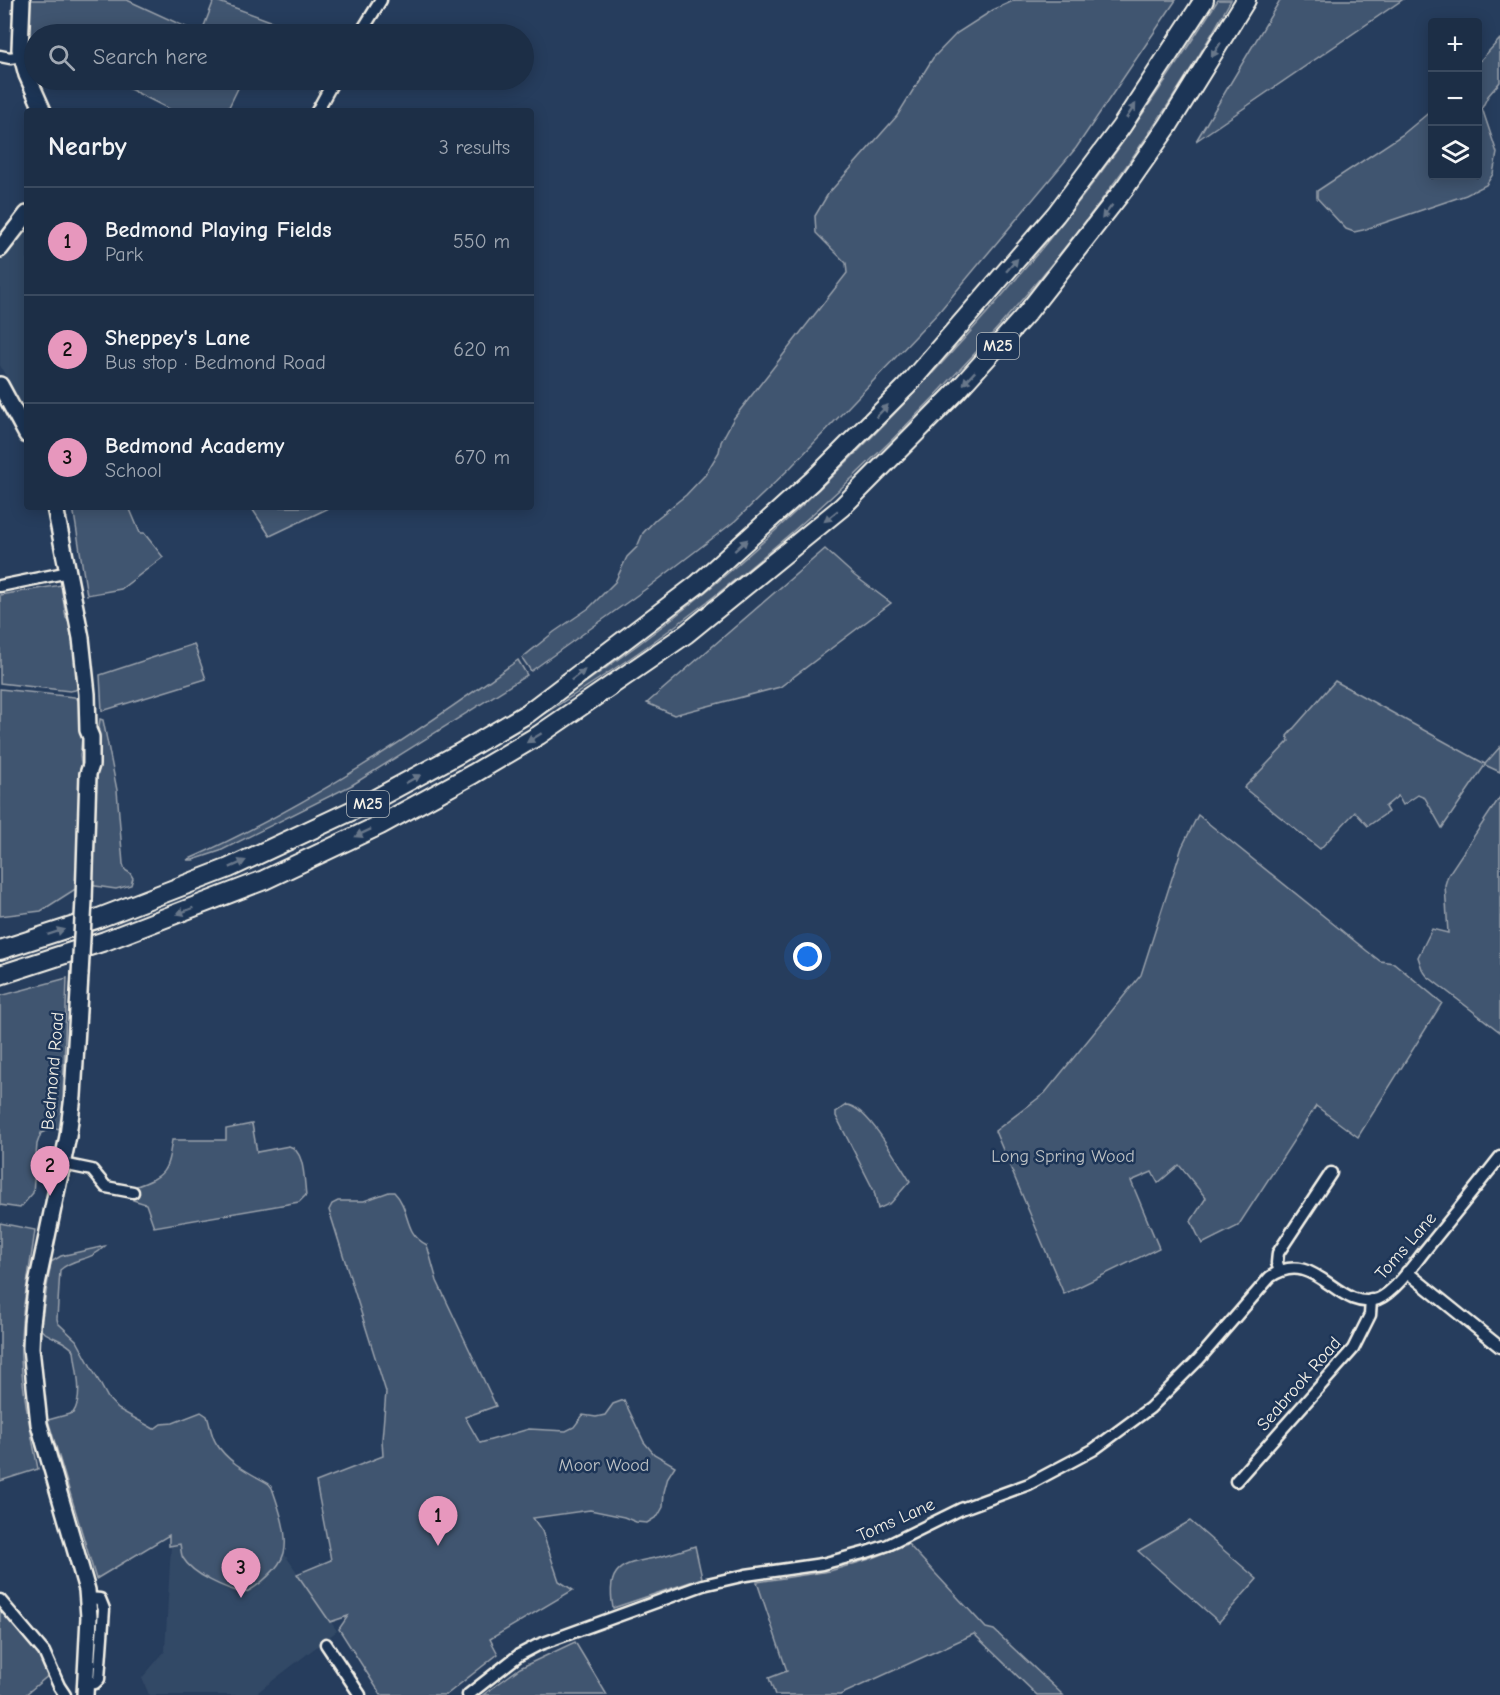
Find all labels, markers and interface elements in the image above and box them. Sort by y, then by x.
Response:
map controls [1428,18,1482,180]
button: + [1428,18,1482,72]
search box [24,24,534,90]
icon: search [45,41,78,74]
one-way arrow [1210,42,1221,58]
text: Search here [93,44,208,70]
button: − [1428,72,1482,126]
one-way arrow [1126,103,1137,120]
button: layers [1428,126,1482,180]
text: Nearby [48,132,127,162]
text: 3 results [439,136,510,159]
one-way arrow [1101,204,1113,219]
text: Bedmond Playing Fields [105,217,332,243]
text: 1 [64,230,71,253]
text: 550 m [453,230,510,253]
text: Park [105,243,143,266]
one-way arrow [1005,257,1018,273]
text: Sheppey's Lane [105,325,250,351]
road number: M25 [977,333,1019,359]
text: 2 [63,338,72,361]
text: 620 m [453,338,510,361]
text: Bus stop · Bedmond Road [105,351,326,374]
one-way arrow [963,370,976,385]
one-way arrow [875,404,889,418]
text: Bedmond Academy [105,433,284,459]
text: 3 [63,446,72,469]
text: 670 m [454,446,510,469]
text: School [105,459,162,482]
one-way arrow [823,509,839,522]
one-way arrow [733,539,748,552]
one-way arrow [570,669,586,681]
one-way arrow [526,732,542,743]
one-way arrow [405,774,422,784]
road number: M25 [347,791,389,817]
one-way arrow [355,828,372,837]
one-way arrow [230,860,247,869]
one-way arrow [176,906,194,916]
one-way arrow [47,927,65,936]
your location [793,942,822,971]
street label: Bedmond Road [37,1011,69,1131]
pin: 2 [31,1146,70,1196]
park label: Long Spring Wood [991,1146,1135,1167]
street label: Toms Lane [1371,1208,1441,1284]
street label: Seabrook Road [1253,1333,1345,1435]
park label: Moor Wood [559,1455,649,1476]
street label: Toms Lane [854,1494,938,1546]
pin: 1 [418,1496,458,1546]
pin: 3 [222,1548,260,1598]

